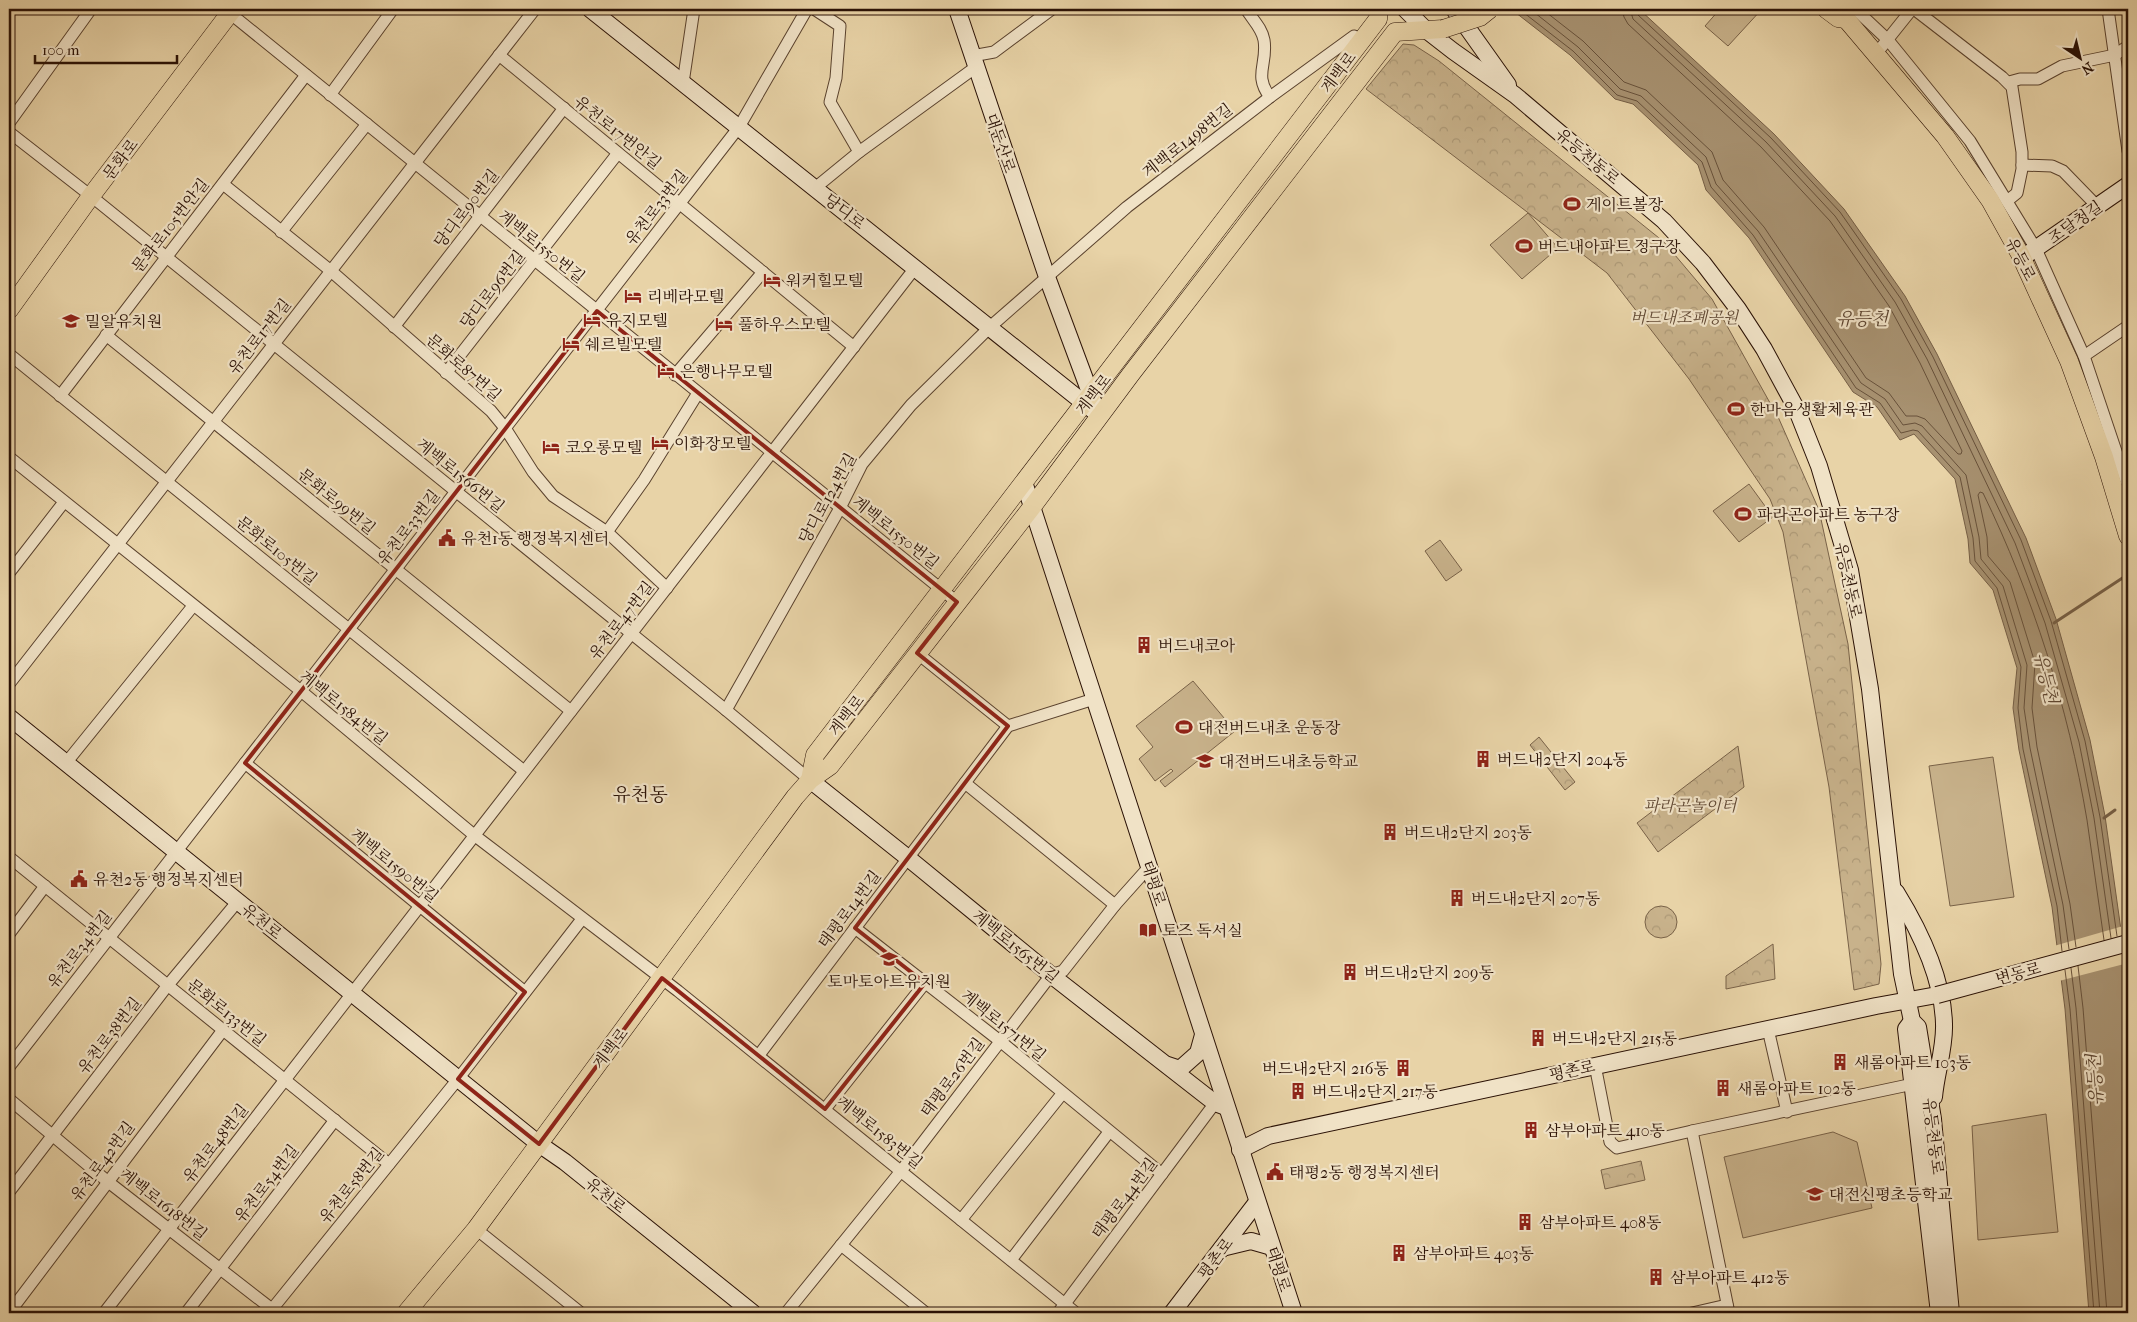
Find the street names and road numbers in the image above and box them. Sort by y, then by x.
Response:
street label: 계백로 [1317,48,1360,97]
street label: 유천로17번안길 [570,92,665,173]
street label: 계백로1498번길 [1139,99,1236,181]
street label: 대둔산로 [981,111,1020,176]
street label: 유등천동로 [1552,124,1624,189]
street label: 문화로 [99,135,142,184]
street label: 당디로90번길 [430,165,503,251]
street label: 유천로33번길 [621,166,692,249]
street label: 문화로105번안길 [128,174,213,276]
street label: 당디로 [821,190,869,233]
street label: 조달청길 [2045,197,2106,248]
street label: 계백로1550번길 [495,206,589,287]
street label: 유등로 [2002,234,2040,285]
street label: 당디로96번길 [456,246,529,332]
street label: 유천로17번길 [224,295,295,378]
street label: 문화로87번길 [422,330,505,405]
street label: 계백로 [1072,370,1115,418]
street label: 계백로1566번길 [413,434,508,516]
street label: 당디로124번길 [795,450,860,547]
street label: 문화로99번길 [294,464,379,538]
street label: 유천로33번길 [373,486,444,569]
street label: 계백로1550번길 [849,492,943,573]
street label: 문화로105번길 [232,512,321,589]
street label: 유등천동로 [1831,540,1866,620]
street label: 유천로47번길 [585,577,658,663]
street label: 계백로1584번길 [296,666,391,749]
street label: 계백로 [825,691,868,739]
street label: 계백로1590번길 [347,824,442,906]
street label: 태평로 [1137,858,1170,909]
street label: 태평로14번길 [814,867,885,952]
street label: 유천로 [238,899,286,944]
street label: 계백로1565번길 [969,906,1063,987]
street label: 유천로34번길 [43,907,116,992]
street label: 변동로 [1993,958,2044,989]
street label: 문화로133번길 [183,975,270,1050]
street label: 계백로1571번길 [958,986,1050,1065]
street label: 유천로38번길 [74,993,145,1077]
street label: 계백로 [589,1024,632,1073]
street label: 태평로26번길 [916,1034,988,1121]
street label: 평촌로 [1547,1056,1597,1085]
street label: 계백로1583번길 [833,1092,926,1173]
street label: 유등천동로 [1919,1097,1948,1176]
street label: 유천로48번길 [179,1100,252,1186]
street label: 유천로42번길 [66,1118,139,1205]
street label: 유천로54번길 [230,1141,303,1226]
street label: 유천로58번길 [315,1143,388,1227]
street label: 태평로44번길 [1088,1154,1161,1242]
street label: 계백로1618번길 [116,1165,211,1244]
street label: 유천로 [582,1173,630,1218]
street label: 평촌로 [1194,1234,1237,1283]
street label: 태평로 [1262,1244,1295,1295]

